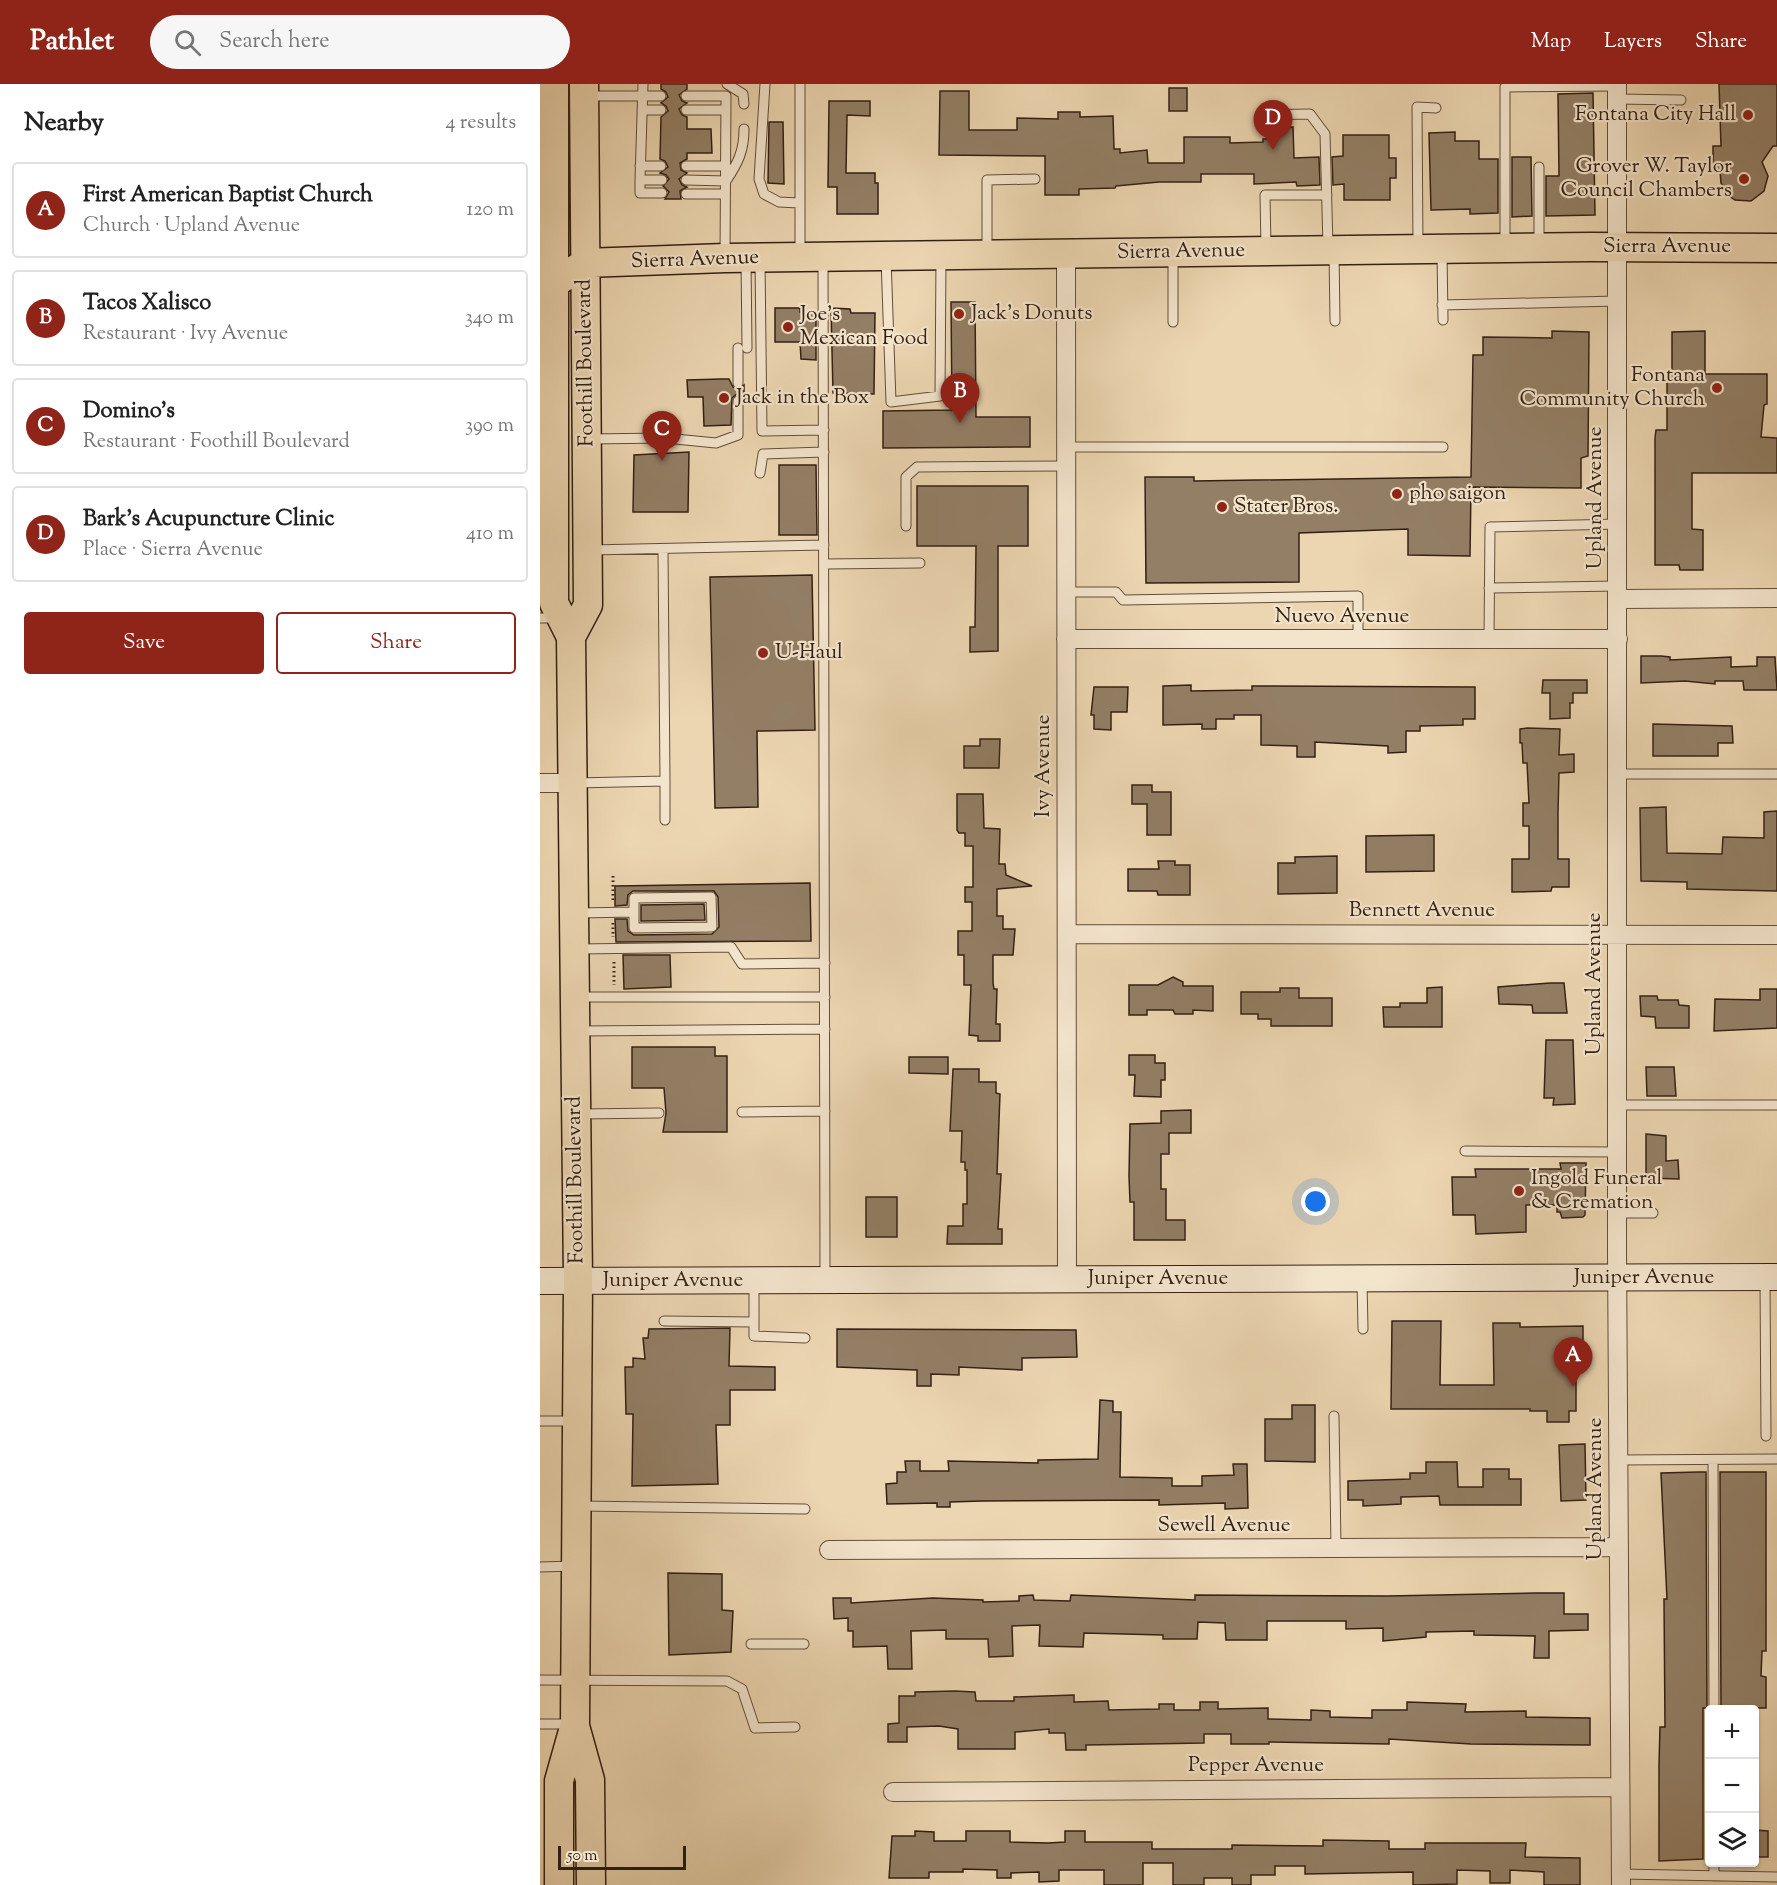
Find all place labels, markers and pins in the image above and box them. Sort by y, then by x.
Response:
pin: D [1254,100,1292,150]
place label: Fontana City Hall [1575,100,1736,130]
marker: Fontana City Hall [1741,108,1755,122]
place label: Grover W. Taylor Council Chambers [1561,152,1732,206]
marker: Grover W. Taylor Council Chambers [1737,172,1751,186]
place label: Jack's Donuts [970,299,1092,329]
place label: Joe's Mexican Food [799,300,928,354]
marker: Jack's Donuts [952,307,966,321]
marker: Joe's Mexican Food [781,320,795,334]
place label: Fontana Community Church [1519,361,1705,415]
pin: B [940,374,980,423]
marker: Fontana Community Church [1710,381,1724,395]
place label: Jack in the Box [735,383,869,413]
marker: Jack in the Box [717,391,731,405]
pin: C [642,412,682,461]
place label: pho saigon [1409,479,1506,509]
marker: pho saigon [1390,487,1404,501]
place label: Stater Bros. [1234,492,1339,522]
marker: Stater Bros. [1215,500,1229,514]
place label: U-Haul [775,638,843,668]
marker: U-Haul [756,646,770,660]
place label: Ingold Funeral & Cremation [1531,1164,1663,1218]
marker: Ingold Funeral & Cremation [1512,1184,1526,1198]
pin: A [1554,1338,1592,1387]

